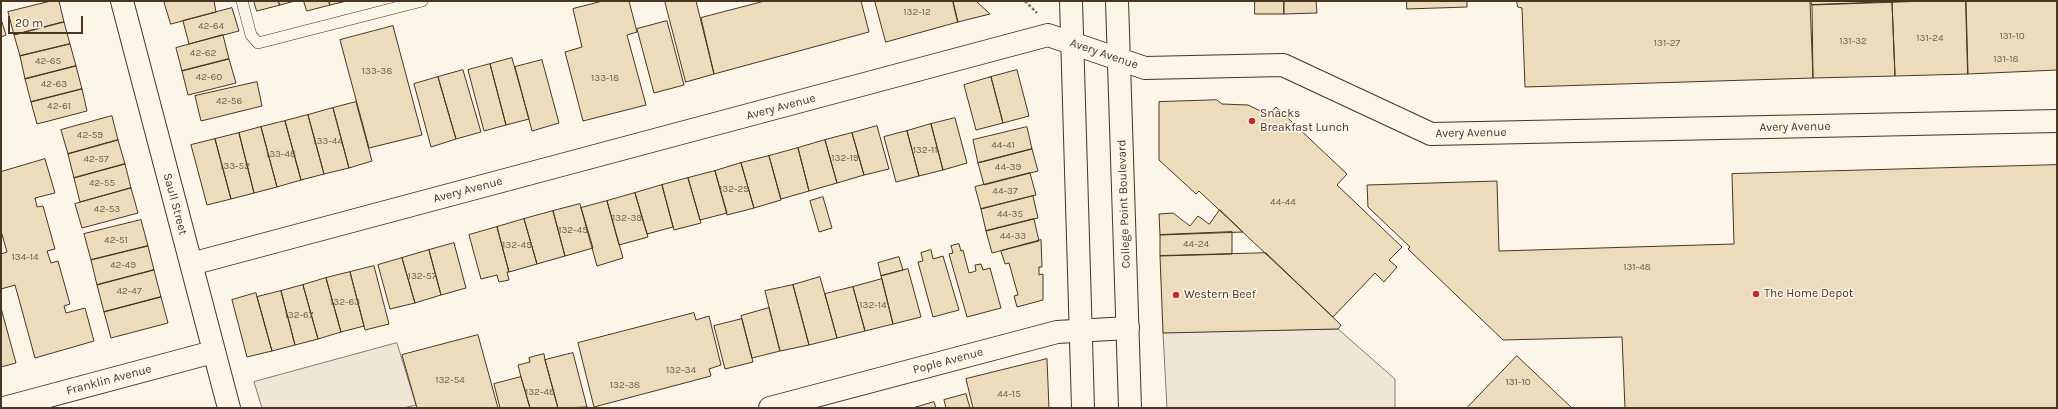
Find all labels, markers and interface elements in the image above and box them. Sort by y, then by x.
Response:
house number: 132-12 [903,6,931,18]
scale bar [10,8,85,34]
text: 20 m [15,16,43,30]
house number: 42-64 [198,20,224,32]
house number: 131-10 [1999,30,2025,42]
house number: 131-24 [1916,32,1944,44]
house number: 131-32 [1839,35,1867,47]
street label: Avery Avenue [1068,36,1140,72]
house number: 131-27 [1654,37,1680,49]
house number: 42-62 [190,47,216,59]
house number: 131-18 [1993,53,2019,65]
house number: 42-65 [35,55,61,67]
house number: 133-38 [362,65,392,77]
house number: 42-60 [196,71,222,83]
house number: 133-18 [591,72,619,84]
house number: 42-63 [41,78,67,90]
street label: Avery Avenue [745,91,817,123]
house number: 42-56 [216,95,242,107]
house number: 42-61 [47,100,71,112]
place label: Snacks Breakfast Lunch [1260,107,1349,135]
marker: Snacks Breakfast Lunch [1247,116,1257,126]
street label: Avery Avenue [1759,119,1831,135]
street label: Avery Avenue [1435,125,1507,141]
house number: 42-59 [77,129,103,141]
house number: 133-44 [313,135,343,147]
house number: 44-41 [991,139,1015,151]
street label: College Point Boulevard [1115,139,1133,269]
house number: 132-11 [912,144,938,156]
house number: 133-48 [266,148,296,160]
house number: 132-19 [831,152,859,164]
house number: 42-57 [83,153,109,165]
house number: 133-52 [220,160,250,172]
house number: 44-39 [995,161,1021,173]
street label: Saull Street [160,171,190,237]
street label: Avery Avenue [432,174,504,206]
house number: 42-55 [89,177,115,189]
house number: 132-29 [719,183,749,195]
house number: 44-37 [992,185,1018,197]
house number: 44-44 [1270,196,1296,208]
house number: 42-53 [94,203,120,215]
house number: 44-35 [997,208,1023,220]
house number: 132-39 [612,212,642,224]
house number: 132-45 [558,224,588,236]
house number: 44-33 [1000,230,1026,242]
house number: 42-51 [104,234,128,246]
house number: 44-24 [1183,238,1209,250]
house number: 132-49 [502,239,532,251]
house number: 134-14 [11,251,39,263]
house number: 42-49 [110,259,136,271]
house number: 131-48 [1623,261,1651,273]
house number: 132-57 [408,270,436,282]
house number: 42-47 [116,285,142,297]
place label: The Home Depot [1764,287,1853,301]
place label: Western Beef [1184,288,1256,302]
marker: The Home Depot [1751,289,1761,299]
marker: Western Beef [1171,290,1181,300]
house number: 132-63 [330,296,360,308]
house number: 132-14 [859,299,887,311]
house number: 132-67 [285,309,313,321]
street label: Pople Avenue [911,345,985,377]
street label: Franklin Avenue [65,362,153,398]
house number: 132-34 [666,364,696,376]
house number: 132-54 [435,374,465,386]
house number: 131-10 [1505,376,1531,388]
house number: 132-38 [610,379,640,391]
house number: 132-48 [525,386,555,398]
house number: 44-15 [997,388,1021,400]

